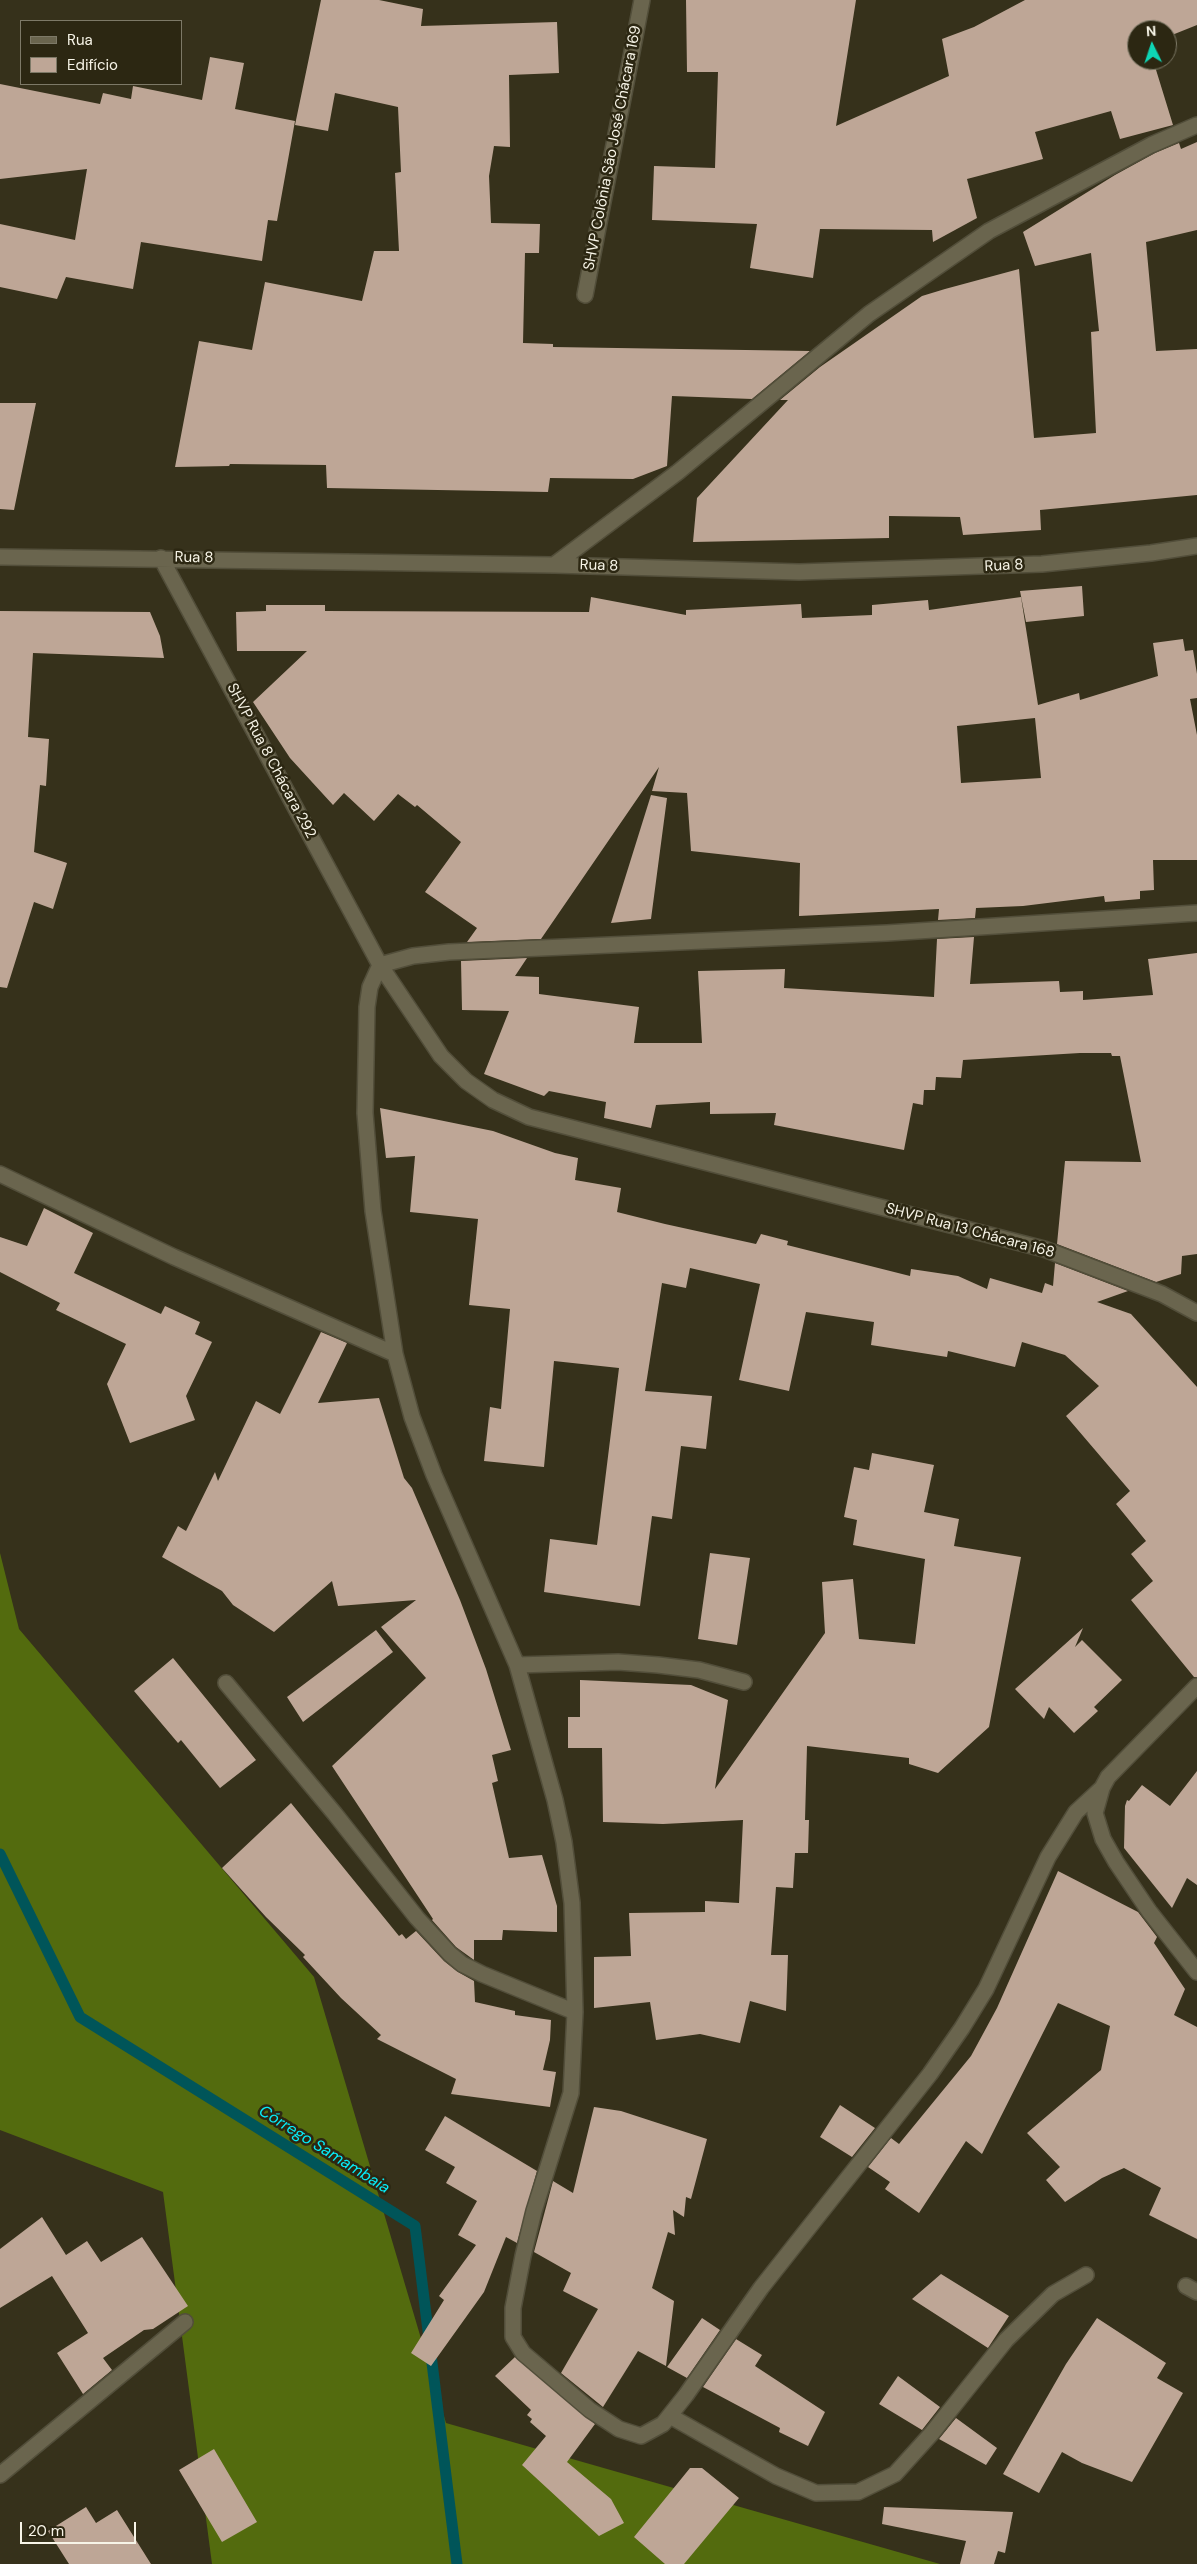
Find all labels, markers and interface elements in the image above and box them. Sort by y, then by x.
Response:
legend [20,20,182,85]
north arrow [1127,20,1177,70]
text: N [1145,22,1157,40]
street label: SHVP Colônia São José Chácara 169 [580,24,646,272]
text: Rua [67,30,93,50]
text: Edifício [67,55,118,75]
street label: Rua 8 [174,549,214,567]
street label: Rua 8 [579,556,619,576]
street label: Rua 8 [984,556,1024,576]
street label: SHVP Rua 8 Chácara 292 [223,681,319,841]
street label: SHVP Rua 13 Chácara 168 [884,1200,1056,1262]
water label: Córrego Samambaia [255,2102,393,2198]
scale bar [22,2512,139,2544]
text: 20 m [28,2521,64,2541]

